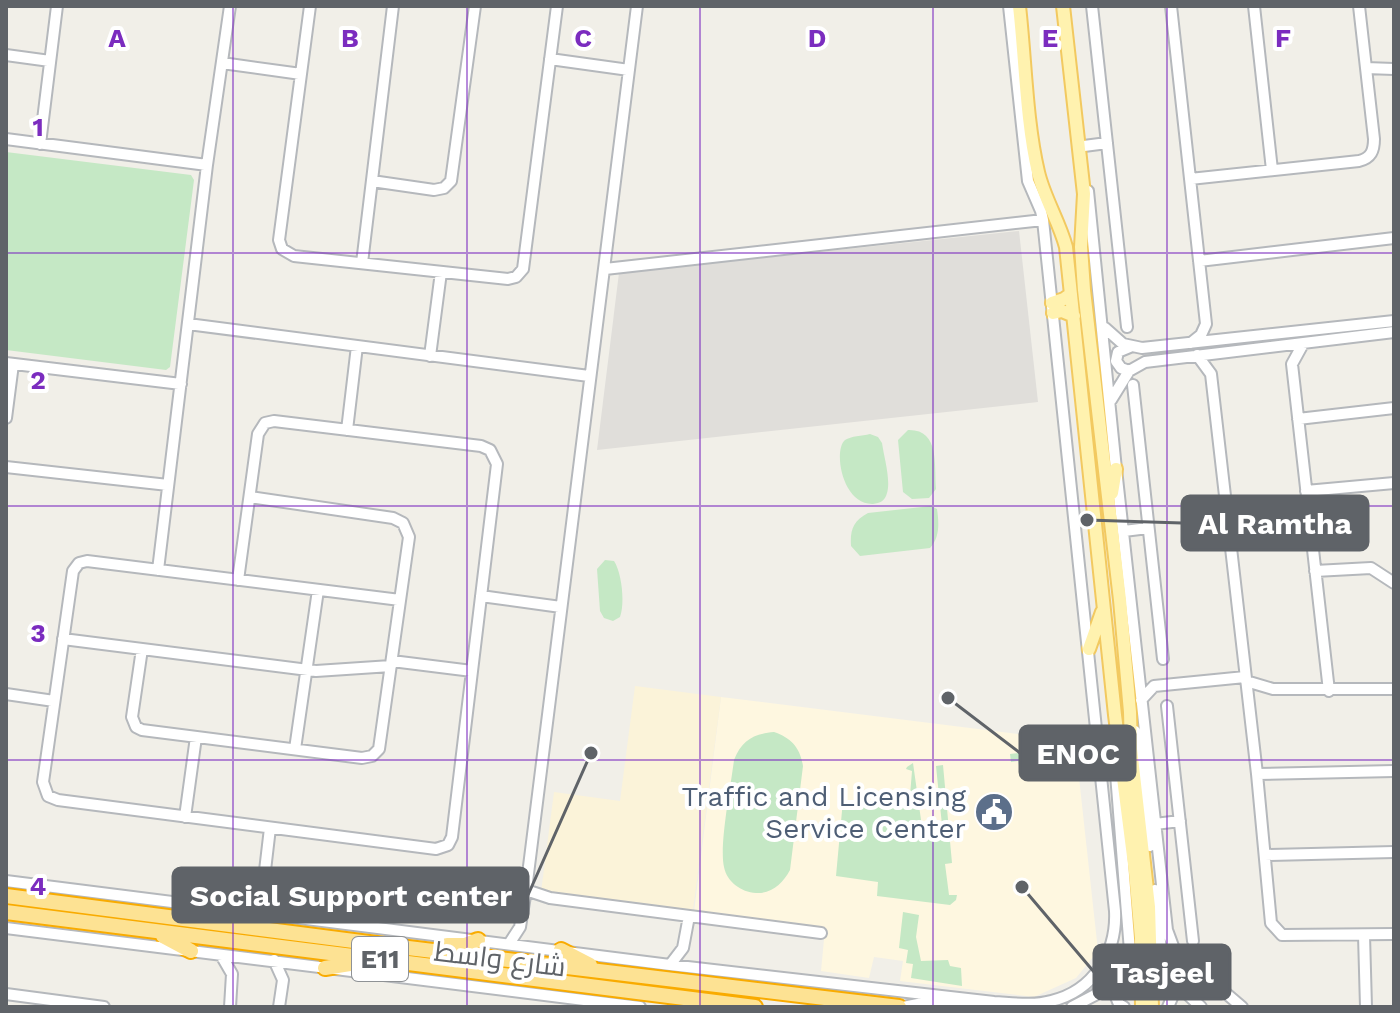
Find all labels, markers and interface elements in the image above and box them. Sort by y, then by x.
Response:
text: A [108,23,126,53]
text: B [341,23,359,53]
text: C [574,23,592,53]
text: D [808,23,826,53]
text: E [1042,23,1058,53]
text: F [1275,23,1291,53]
text: 1 [32,112,44,142]
text: 2 [30,365,46,395]
callout: Al Ramtha [1182,496,1368,550]
text: Al Ramtha [1198,506,1353,541]
text: 3 [30,618,46,648]
callout: ENOC [1020,726,1135,780]
text: ENOC [1036,736,1120,771]
place label: Traffic and Licensing Service Center [682,780,966,845]
public building icon: Traffic and Licensing Service Center [973,791,1015,833]
callout: Social Support center [173,868,528,922]
text: 4 [30,871,47,901]
text: Social Support center [190,878,512,913]
street label: شارع واسط [432,935,568,985]
road number: E11 [352,937,408,981]
callout: Tasjeel [1094,945,1230,999]
text: Tasjeel [1110,955,1214,990]

